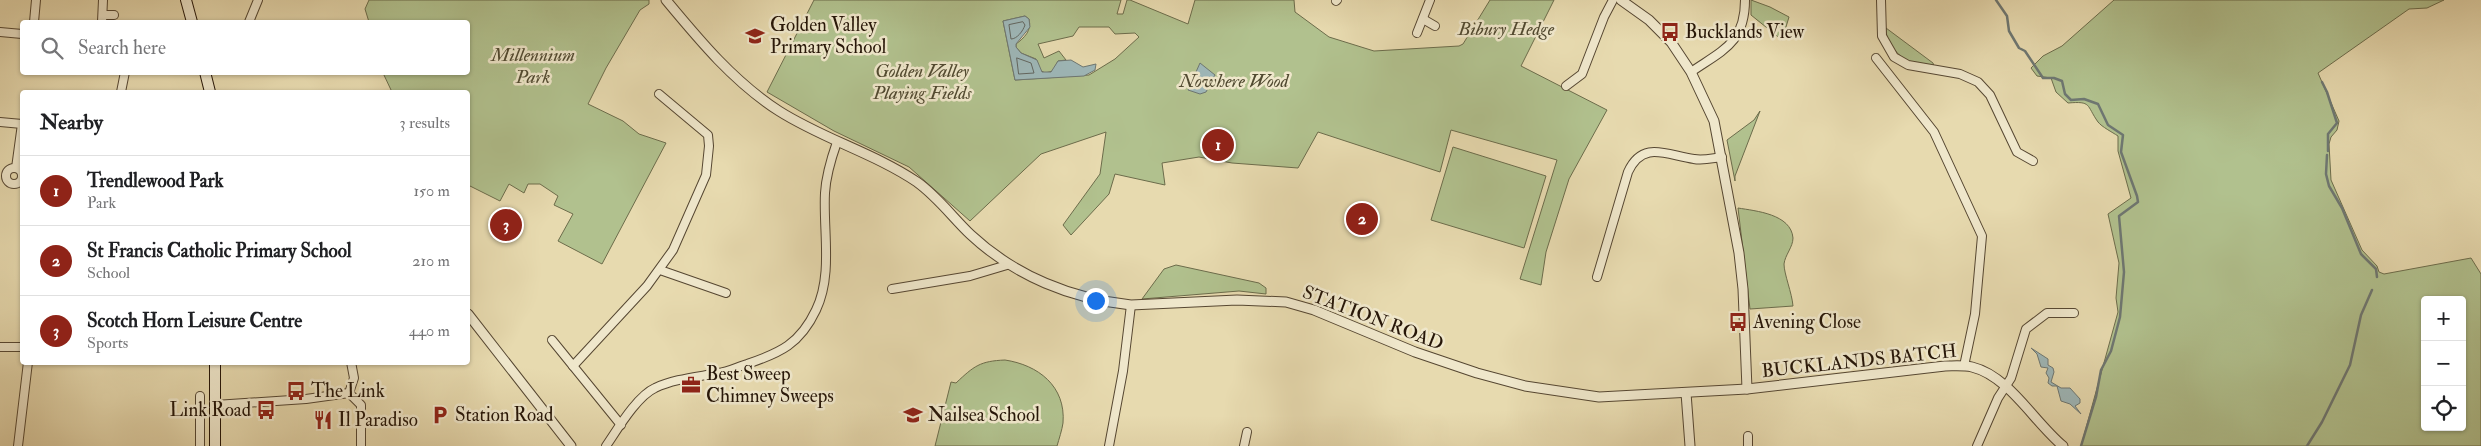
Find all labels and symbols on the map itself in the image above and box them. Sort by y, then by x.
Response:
place label: Golden Valley Primary School [770,13,886,59]
park label: Bibury Hedge [1457,17,1555,41]
place label: Bucklands View [1685,20,1805,44]
bus stop icon: Bucklands View [1659,21,1681,43]
school or university icon: Golden Valley Primary School [744,25,766,47]
park label: Millennium Park [490,43,575,89]
park label: Golden Valley Playing Fields [872,59,972,105]
park label: Nowhere Wood [1179,69,1289,93]
pin: 1 [1202,126,1234,164]
pin: 2 [1346,200,1378,238]
pin: 3 [490,206,522,244]
street label: STATION ROAD [1299,280,1447,356]
your location [1083,288,1109,314]
place label: Avening Close [1752,310,1861,334]
bus stop icon: Avening Close [1727,311,1749,333]
street label: BUCKLANDS BATCH [1760,339,1958,383]
place label: Best Sweep Chimney Sweeps [706,362,834,409]
office icon: Best Sweep Chimney Sweeps [680,374,702,396]
place label: The Link [311,379,385,403]
bus stop icon: The Link [285,380,307,402]
place label: Link Road [170,398,252,422]
bus stop icon: Link Road [255,399,277,421]
place label: Station Road [455,403,554,427]
place label: Nailsea School [928,403,1040,427]
parking icon: Station Road [429,404,451,426]
school or university icon: Nailsea School [902,404,924,426]
place label: Il Paradiso [338,408,418,432]
restaurant icon: Il Paradiso [312,409,334,431]

